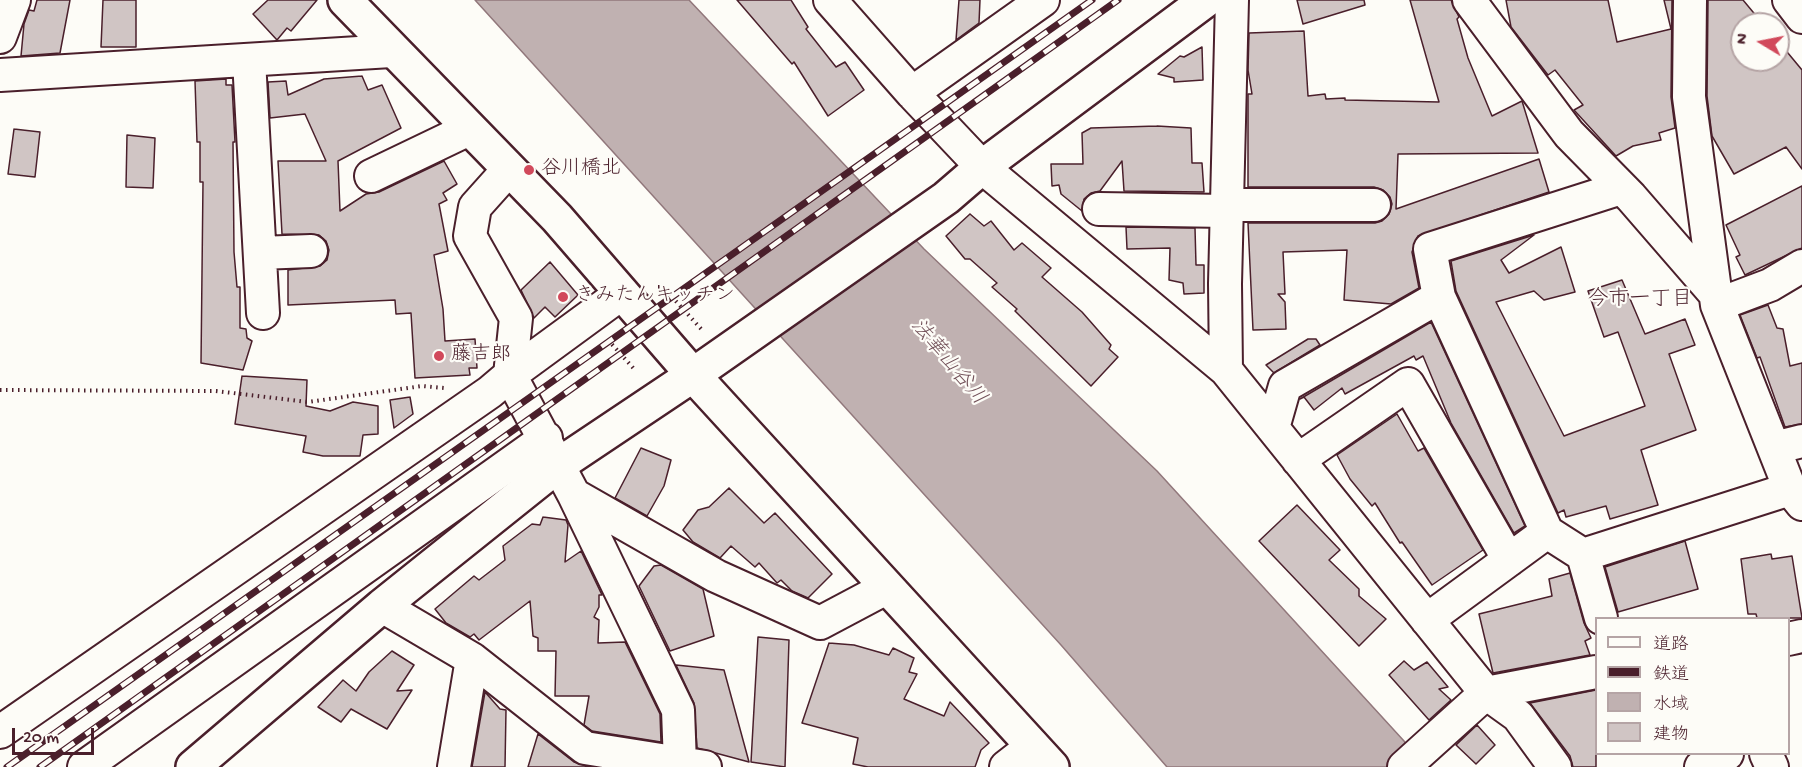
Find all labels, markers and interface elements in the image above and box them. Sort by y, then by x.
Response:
north arrow [1730,12,1790,72]
text: N [1733,32,1754,46]
place label: 谷川橋北 [541,158,621,182]
marker: 谷川橋北 [522,163,536,177]
place label: きみたんキッチン [575,285,735,309]
district label: 今市一丁目 [1588,288,1692,314]
marker: きみたんキッチン [556,290,570,304]
water label: 法華山谷川 [904,315,990,411]
place label: 藤吉郎 [451,344,511,368]
marker: 藤吉郎 [432,349,446,363]
legend [1595,617,1790,755]
text: 道路 [1653,635,1689,656]
text: 鉄道 [1653,665,1689,686]
text: 水域 [1653,695,1689,716]
scale bar [15,716,98,754]
text: 建物 [1653,725,1689,746]
text: 20 m [23,728,59,749]

